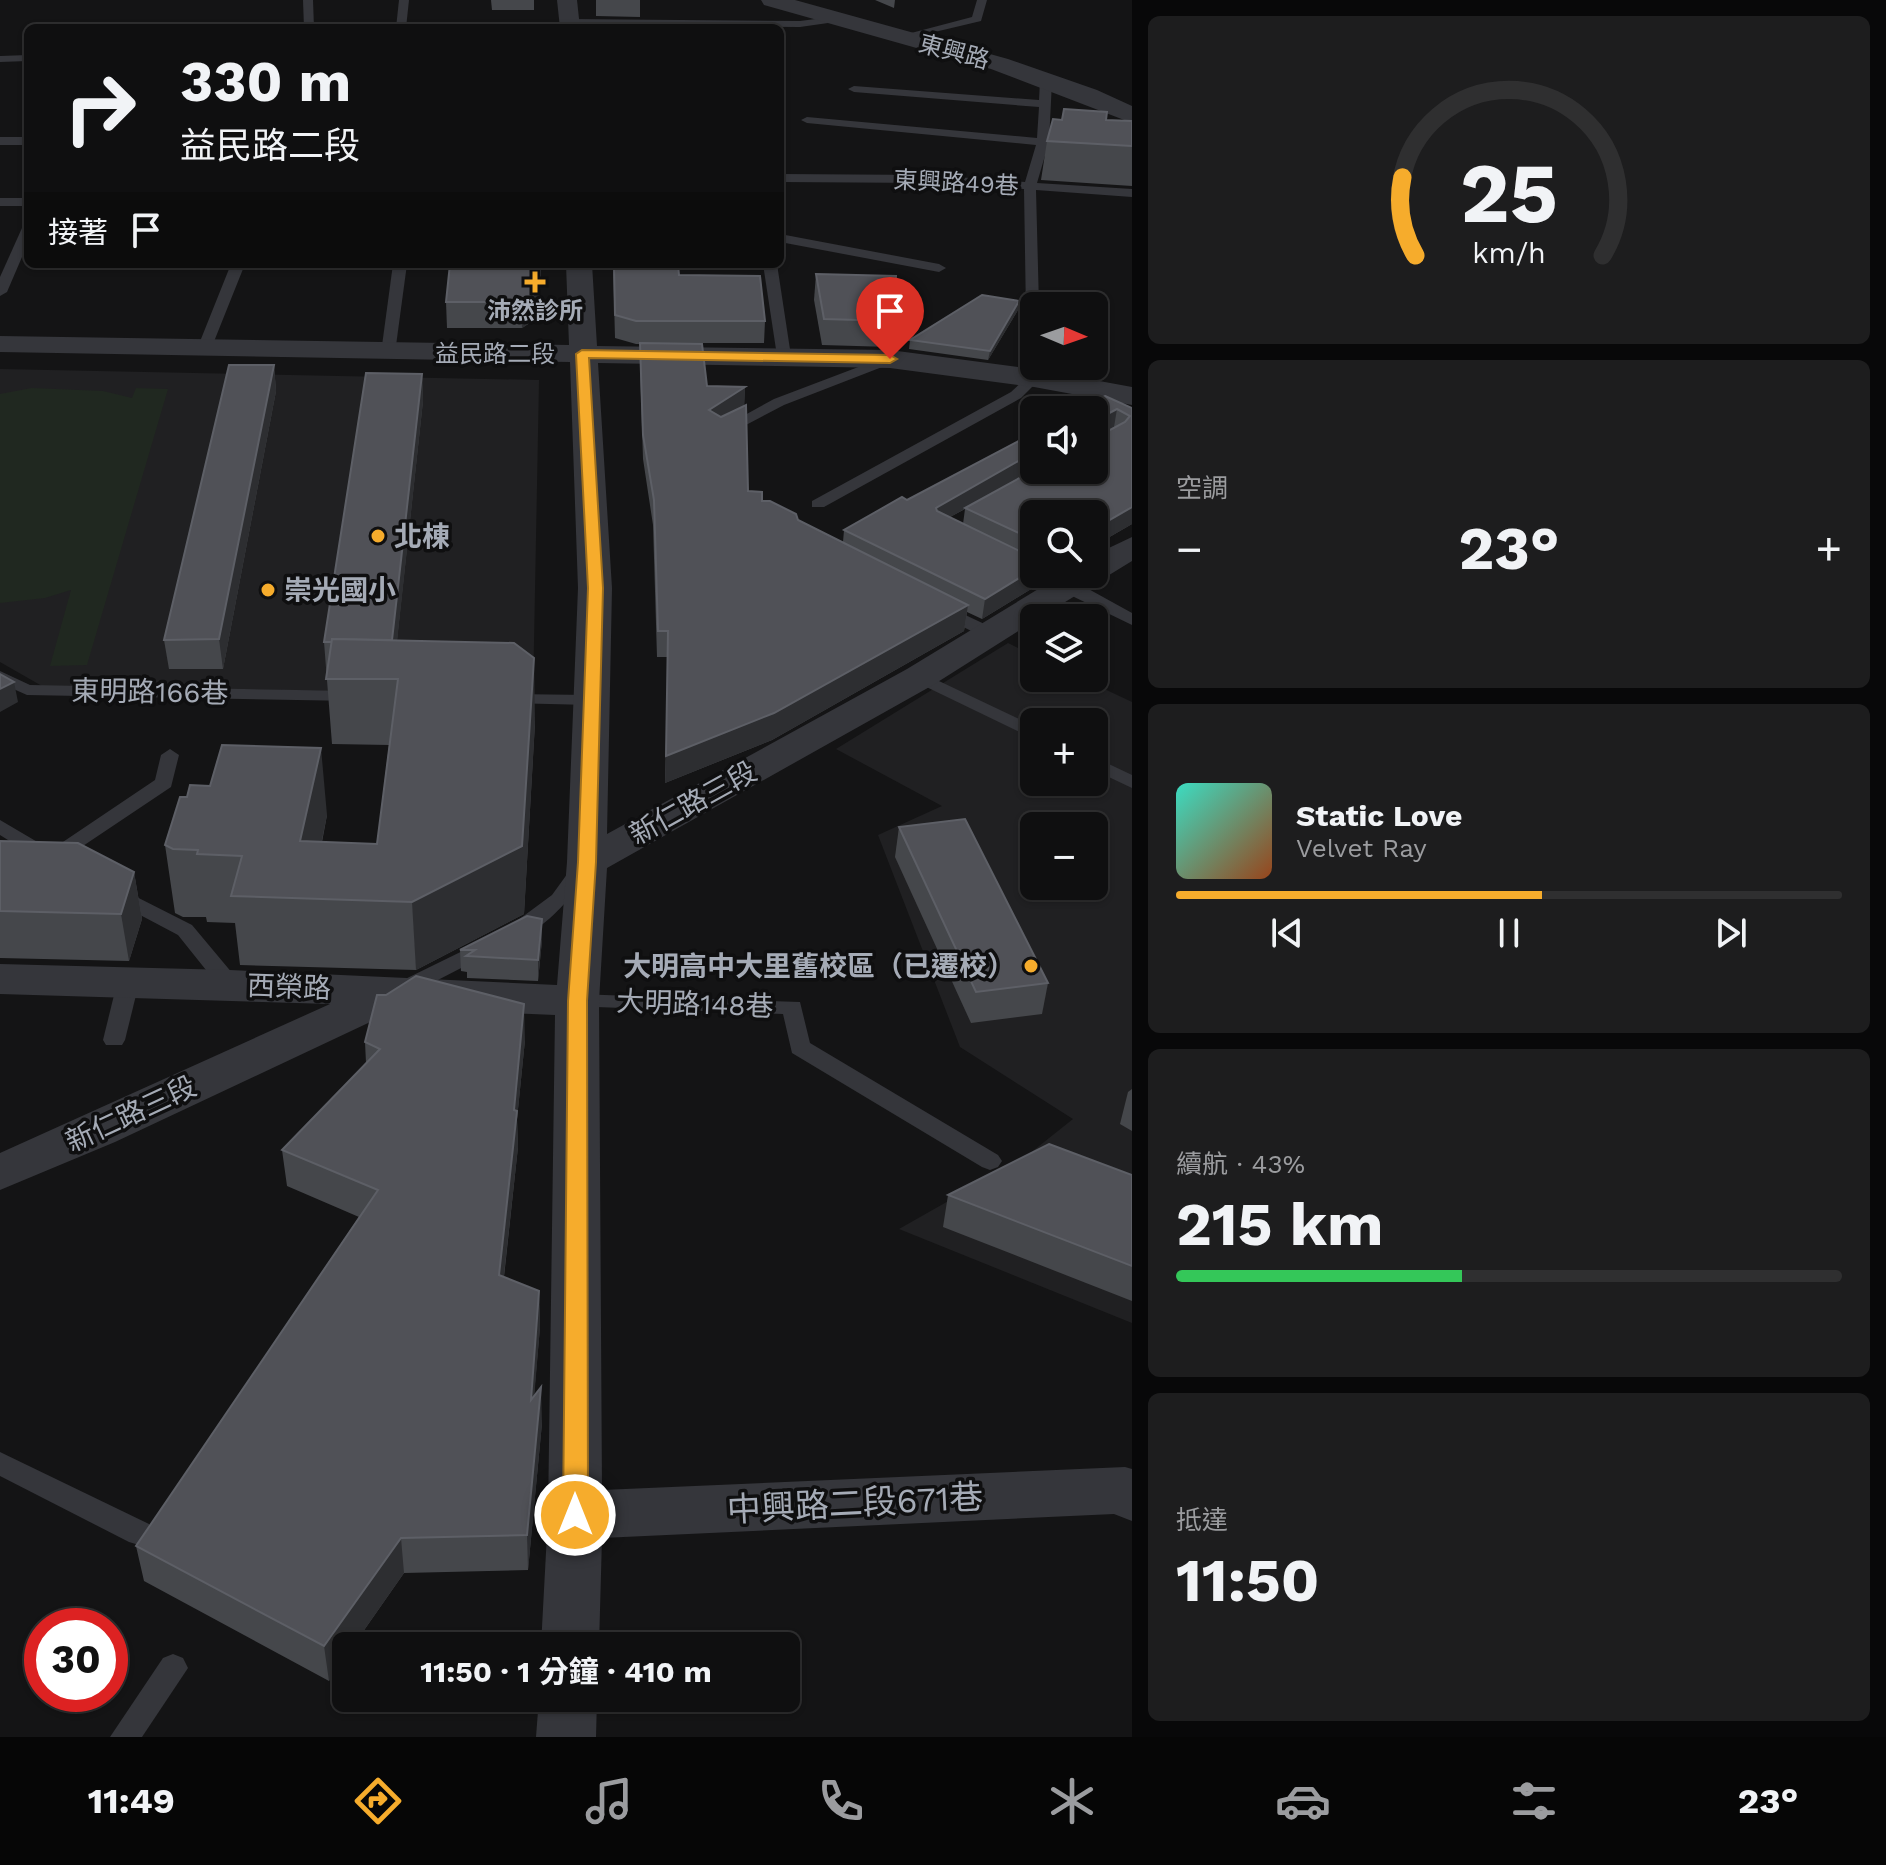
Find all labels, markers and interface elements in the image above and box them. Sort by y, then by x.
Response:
street label: 東興路 [916,29,992,75]
text: 330 m [180,49,351,115]
icon: right [48,56,152,160]
text: 益民路二段 [180,125,360,167]
text: 25 [1460,145,1558,242]
street label: 東興路49巷 [893,166,1019,200]
icon: arrive [124,208,168,252]
text: 接著 [48,215,108,250]
text: km/h [1472,236,1546,270]
marker: 沛然診所 [524,271,546,293]
pin [856,277,924,359]
icon: arrive [868,289,912,333]
north arrow [1020,292,1108,380]
map controls [1020,292,1108,900]
place label: 沛然診所 [487,297,583,325]
street label: 益民路二段 [435,340,555,368]
button: sound [1020,396,1108,484]
text: 空調 [1176,473,1228,503]
button: search [1020,500,1108,588]
text: 23° [1458,513,1560,584]
place label: 北棟 [394,520,450,553]
text: − [1176,523,1203,575]
text: + [1815,523,1842,575]
marker: 北棟 [369,527,387,545]
place label: 崇光國小 [284,574,396,607]
marker: 崇光國小 [259,581,277,599]
button: layers [1020,604,1108,692]
street label: 東明路166巷 [71,674,229,710]
button: + [1020,708,1108,796]
street label: 新仁路三段 [624,755,762,851]
text: Static Love [1296,798,1462,833]
button: − [1020,812,1108,900]
text: Velvet Ray [1296,833,1427,863]
icon: previous [1265,911,1309,955]
icon: pause [1487,911,1531,955]
icon: next [1709,911,1753,955]
place label: 大明高中大里舊校區（已遷校） [623,950,1015,983]
marker: 大明高中大里舊校區（已遷校） [1022,957,1040,975]
street label: 西榮路 [246,969,332,1005]
street label: 大明路148巷 [616,985,774,1023]
street label: 新仁路三段 [61,1069,201,1159]
text: 續航 · 43% [1176,1149,1305,1179]
text: 215 km [1176,1189,1384,1260]
position arrow [533,1473,617,1557]
street label: 中興路二段671巷 [726,1476,984,1530]
text: 抵達 [1176,1505,1228,1535]
text: 11:50 [1176,1545,1319,1616]
speed limit sign: 30 [24,1608,128,1712]
text: 11:50 · 1 分鐘 · 410 m [420,1654,712,1689]
icon: directions [350,1773,406,1829]
icon: music [581,1773,637,1829]
icon: phone [813,1773,869,1829]
icon: climate [1044,1773,1100,1829]
icon: car [1275,1773,1331,1829]
icon: filters [1506,1773,1562,1829]
text: 11:49 [88,1780,175,1822]
text: 23° [1738,1780,1798,1822]

